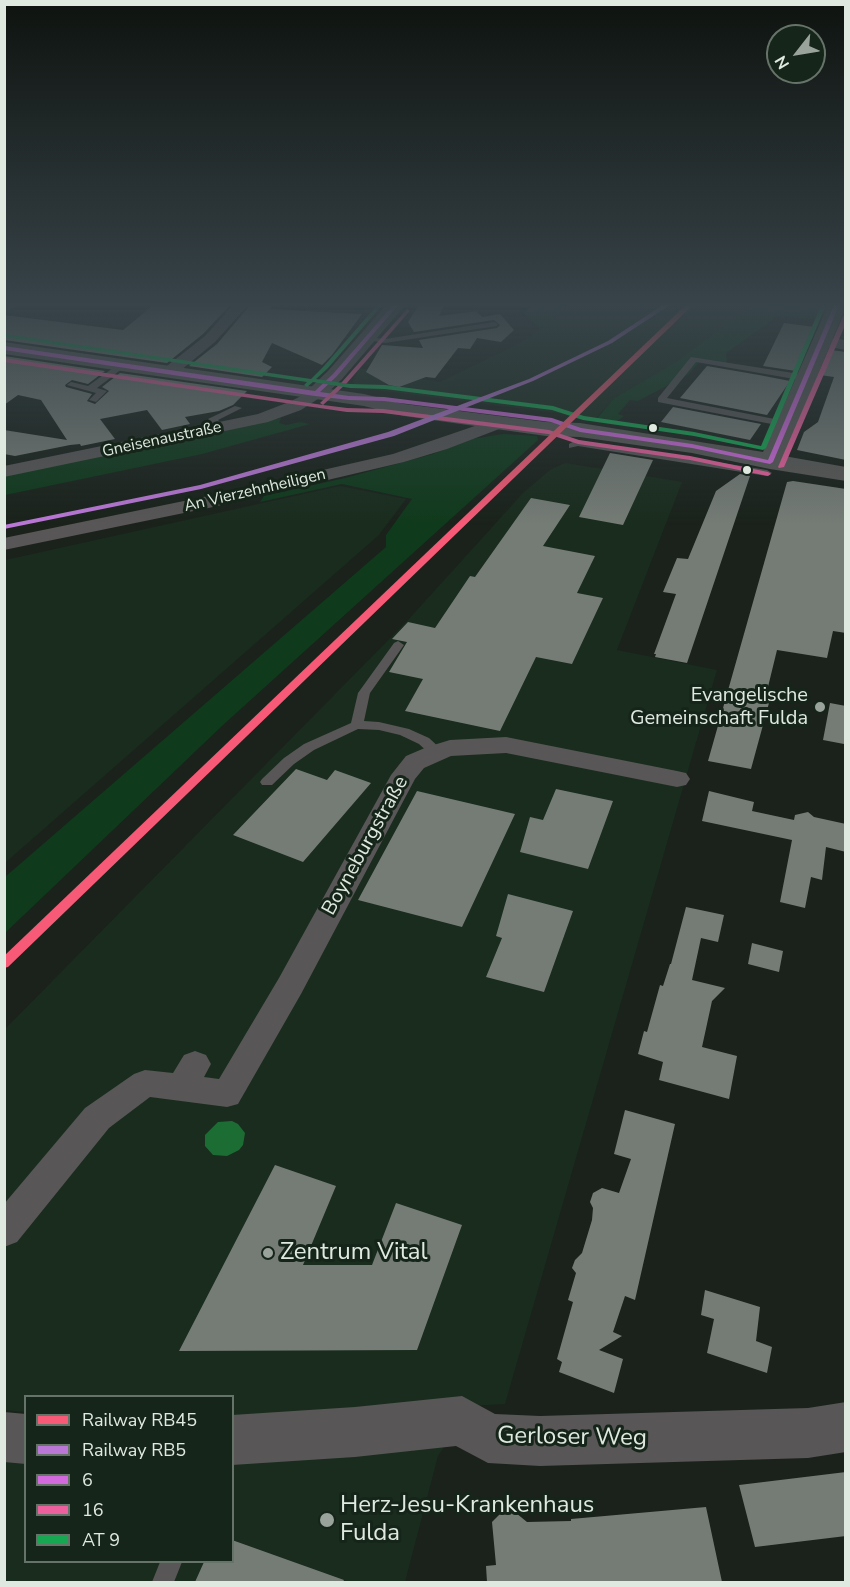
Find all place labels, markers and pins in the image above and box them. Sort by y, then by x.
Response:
unlabelled marker [647,422,659,434]
unlabelled marker [741,464,753,476]
place label: Evangelische Gemeinschaft Fulda [630,684,808,731]
marker: Evangelische Gemeinschaft Fulda [813,700,827,714]
place label: Zentrum Vital [280,1239,428,1267]
marker: Zentrum Vital [261,1246,275,1260]
place label: Herz-Jesu-Krankenhaus Fulda [340,1492,594,1548]
marker: Herz-Jesu-Krankenhaus Fulda [318,1511,336,1529]

